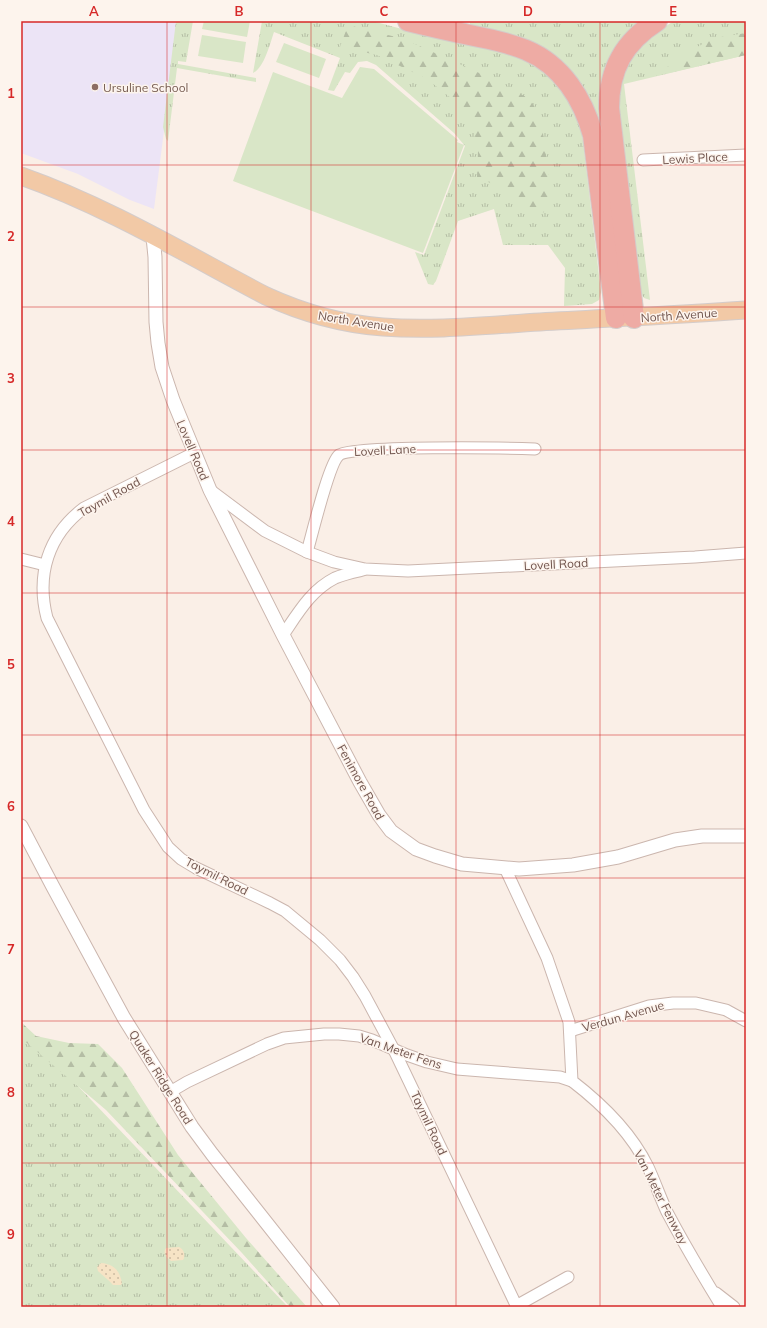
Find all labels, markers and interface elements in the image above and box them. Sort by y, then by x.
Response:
text: A [89,3,99,19]
text: B [235,3,244,19]
text: C [380,3,389,19]
text: D [523,3,533,19]
text: E [669,3,677,19]
place label: Ursuline School [103,80,188,95]
marker: Ursuline School [90,82,100,92]
text: 1 [7,85,15,101]
street label: Lewis Place [662,149,728,167]
text: 2 [7,228,15,244]
street label: North Avenue [640,305,718,325]
street label: North Avenue [317,308,395,334]
text: 3 [7,370,15,386]
street label: Lovell Road [174,417,212,483]
street label: Lovell Lane [354,441,416,459]
street label: Taymil Road [75,474,143,520]
text: 4 [7,513,15,529]
street label: Lovell Road [523,555,589,573]
text: 5 [7,656,15,672]
street label: Fenimore Road [334,742,388,822]
text: 6 [7,798,15,814]
street label: Taymil Road [183,854,251,898]
text: 7 [7,941,15,957]
street label: Verdun Avenue [580,997,666,1035]
street label: Quaker Ridge Road [126,1027,196,1127]
street label: Van Meter Fens [358,1030,444,1072]
text: 8 [7,1084,15,1100]
street label: Taymil Road [408,1089,450,1157]
street label: Van Meter Fenway [631,1147,692,1247]
text: 9 [7,1226,15,1242]

